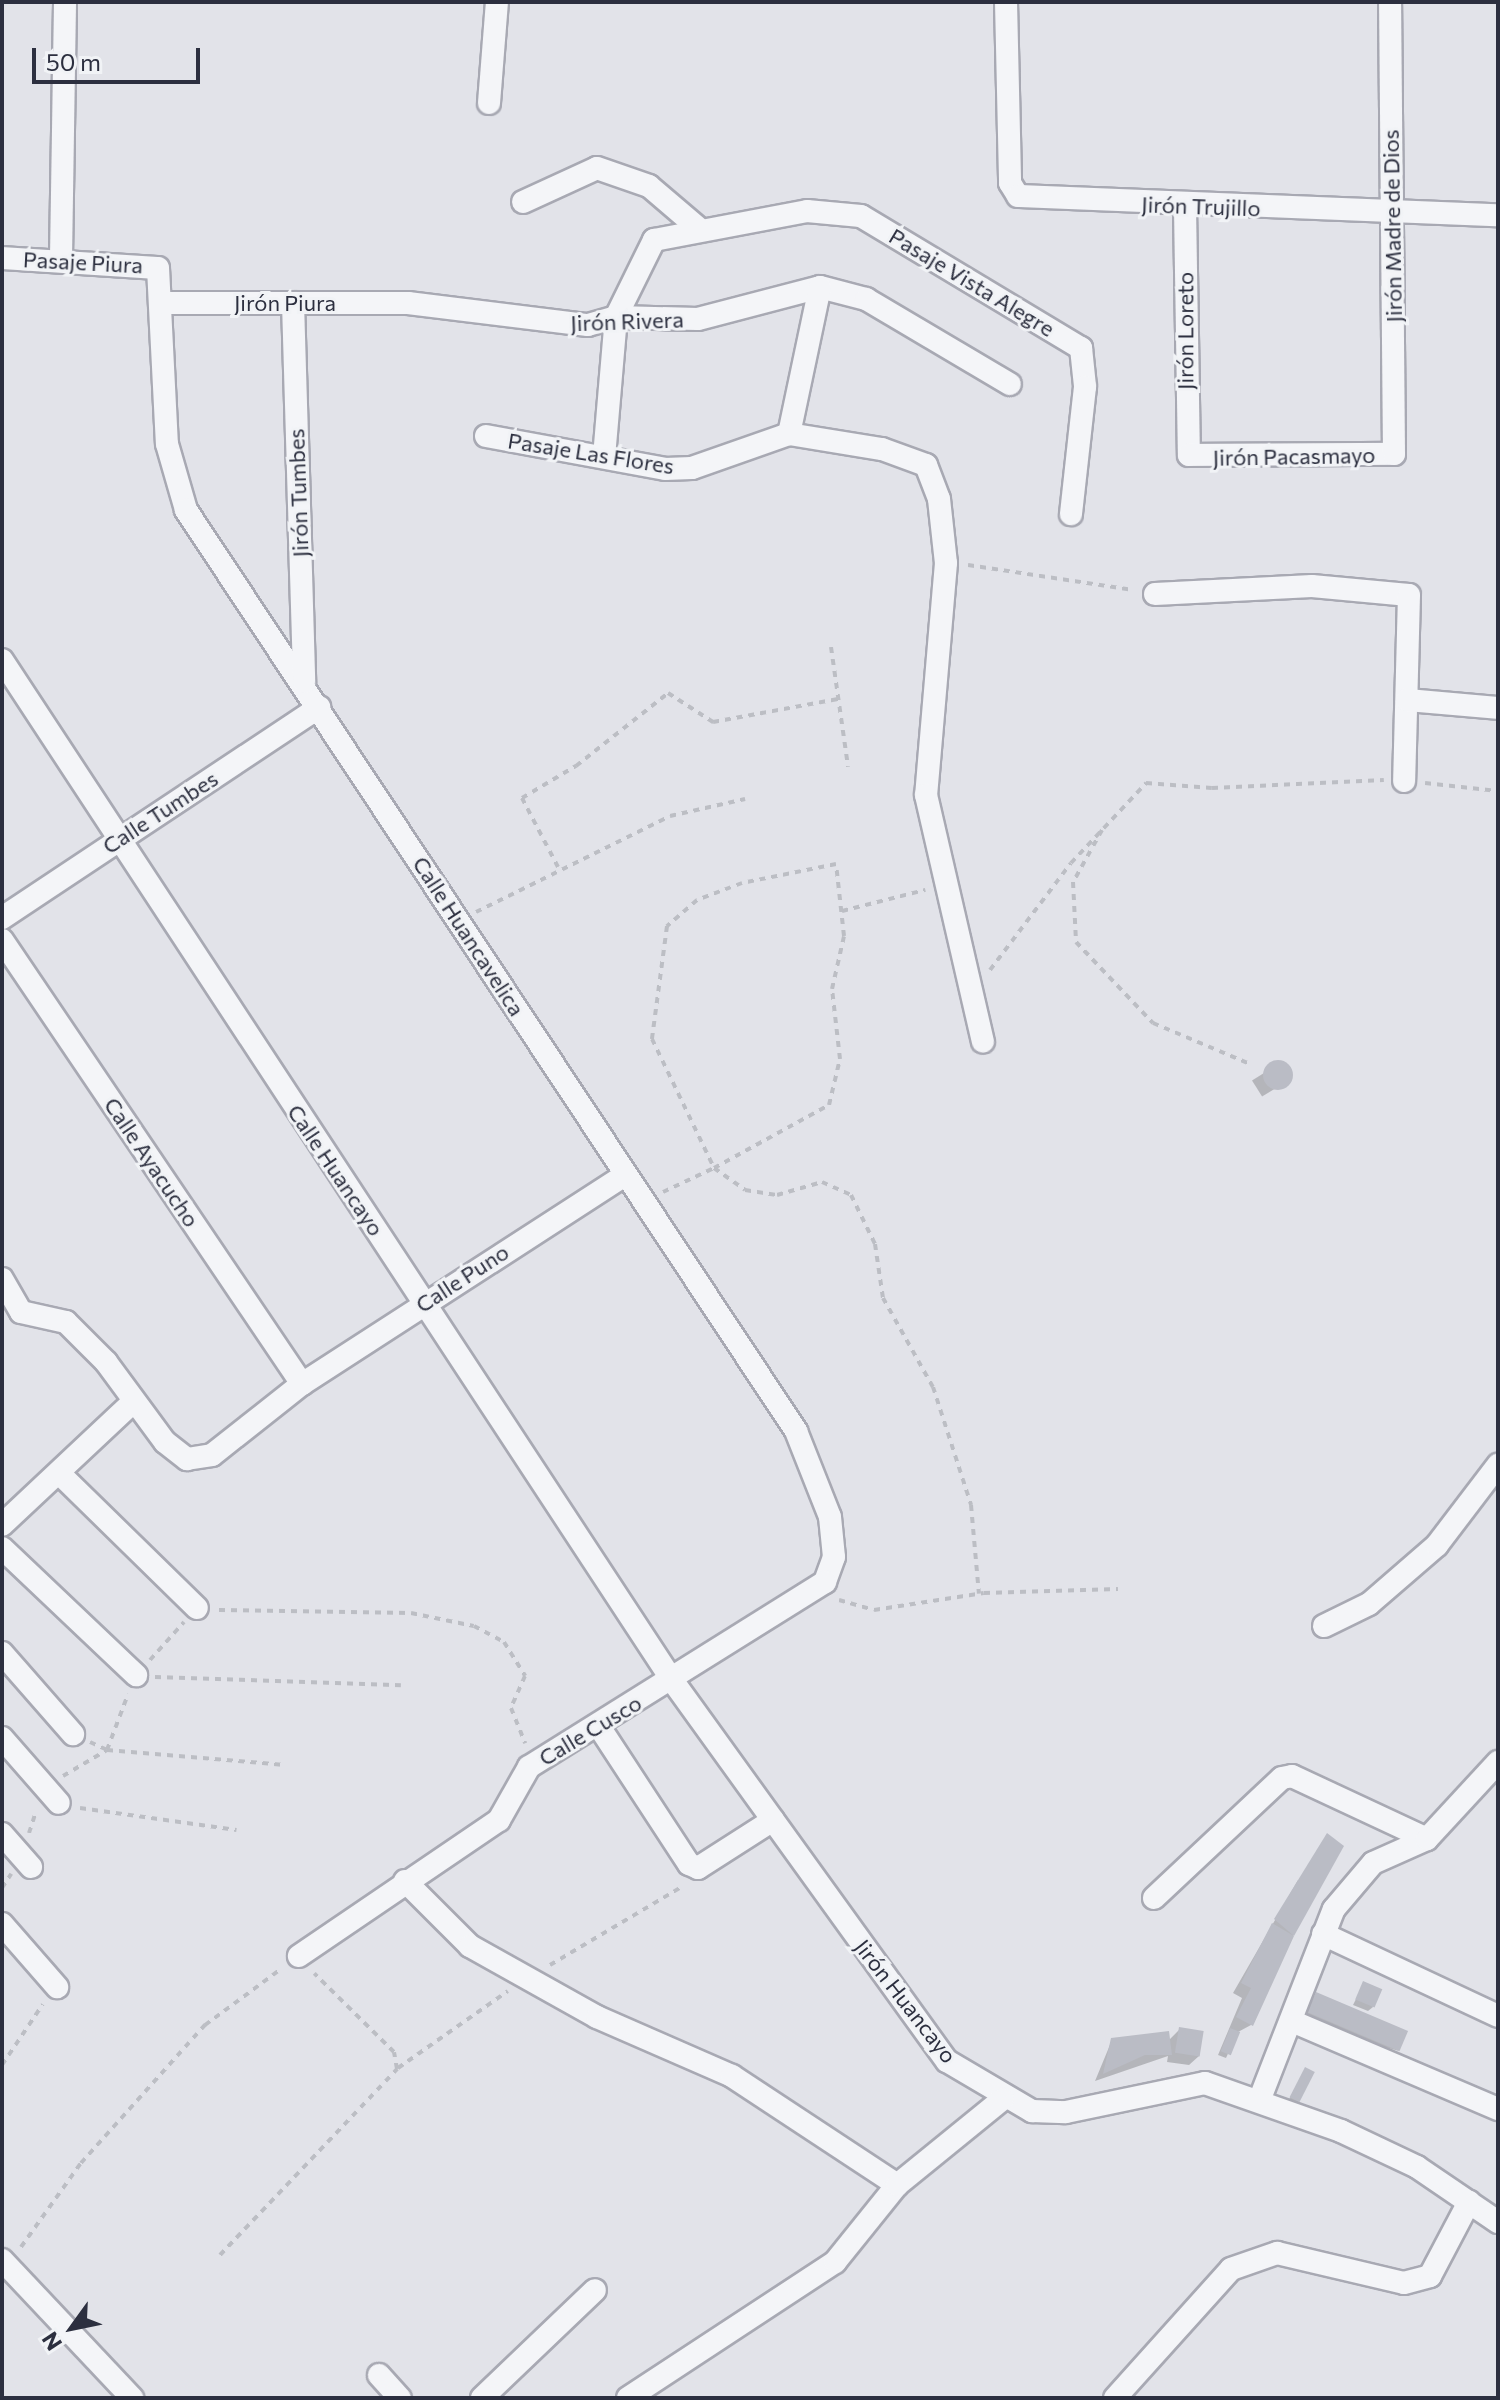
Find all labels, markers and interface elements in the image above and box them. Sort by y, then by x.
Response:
scale bar [36,32,204,82]
text: 50 m [46,47,101,76]
street label: Jirón Madre de Dios [1377,129,1407,323]
street label: Jirón Trujillo [1141,191,1261,221]
street label: Pasaje Vista Alegre [885,222,1059,342]
street label: Pasaje Piura [22,246,144,278]
street label: Jirón Loreto [1172,272,1198,390]
street label: Jirón Piura [234,290,336,316]
street label: Jirón Rivera [570,306,684,336]
street label: Pasaje Las Flores [506,427,676,479]
street label: Jirón Tumbes [283,428,313,558]
street label: Jirón Pacasmayo [1212,441,1376,471]
street label: Calle Tumbes [97,765,223,859]
street label: Calle Huancavelica [408,851,530,1021]
street label: Calle Ayacucho [99,1092,205,1232]
street label: Calle Huancayo [282,1099,390,1241]
street label: Calle Puno [411,1238,513,1318]
street label: Calle Cusco [534,1689,646,1771]
street label: Jirón Huancayo [850,1934,962,2068]
north arrow [32,2288,112,2368]
text: N [36,2327,67,2356]

